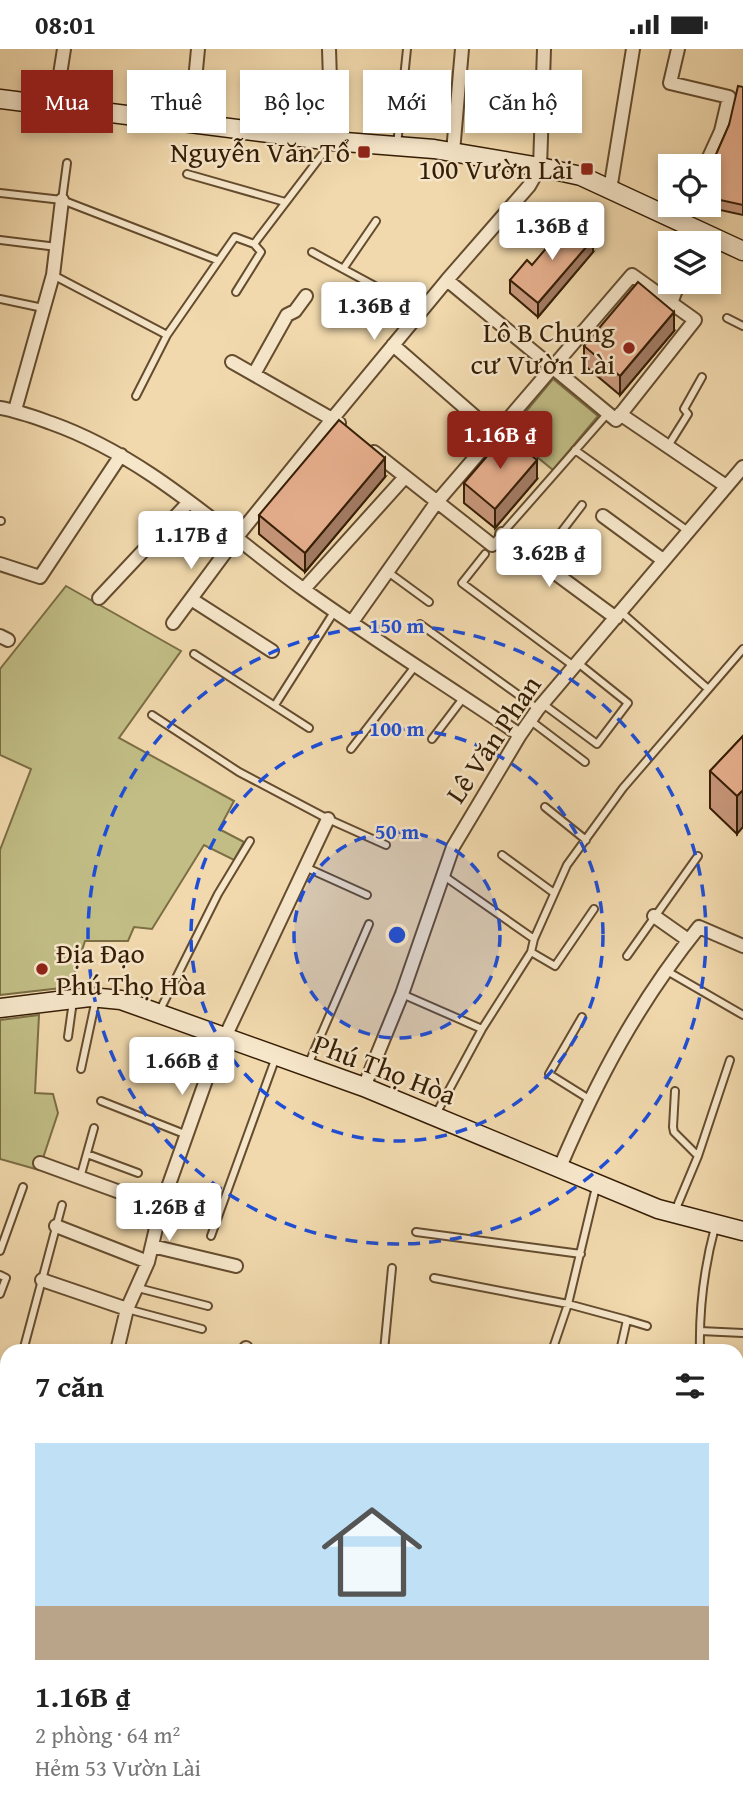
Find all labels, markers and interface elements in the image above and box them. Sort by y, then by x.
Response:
text: 08:01 [35,5,96,44]
chip: Mua [21,70,113,133]
chip: Thuê [127,70,226,133]
chip: Bộ lọc [240,70,349,133]
chip: Mới [363,70,451,133]
chip: Căn hộ [465,70,582,133]
place label: Nguyễn Văn Tổ [170,131,350,172]
marker: Nguyễn Văn Tổ [356,144,372,160]
place label: 100 Vườn Lài [418,148,573,189]
map controls [658,154,721,294]
button: locate [658,154,721,217]
marker: 100 Vườn Lài [579,161,595,177]
pin: 1.36B ₫ [487,203,617,262]
text: 1.36B ₫ [515,208,589,241]
button: layers [658,231,721,294]
pin: 1.36B ₫ [309,282,439,342]
text: 1.36B ₫ [337,288,411,321]
place label: Lô B Chung cư Vườn Lài [470,311,615,384]
marker: Lô B Chung cư Vườn Lài [621,340,637,356]
pin: 1.16B ₫ [435,411,565,471]
text: 1.16B ₫ [463,417,537,450]
pin: 1.17B ₫ [126,511,256,571]
text: 1.17B ₫ [154,517,228,550]
pin: 3.62B ₫ [484,529,614,589]
text: 3.62B ₫ [512,535,586,568]
text: 150 m [369,610,425,641]
street label: Lê Văn Phan [435,666,551,811]
text: 100 m [369,713,425,744]
text: 50 m [375,816,419,847]
centre of rings [385,923,409,947]
place label: Địa Đạo Phú Thọ Hòa [56,932,207,1005]
marker: Địa Đạo Phú Thọ Hòa [34,961,50,977]
street label: Phú Thọ Hòa [308,1023,463,1115]
pin: 1.66B ₫ [117,1037,247,1097]
text: 1.66B ₫ [145,1043,219,1076]
pin: 1.26B ₫ [104,1183,234,1243]
text: 1.26B ₫ [132,1189,206,1222]
text: 7 căn [35,1364,104,1408]
icon: filters [671,1367,709,1405]
icon: home [309,1489,435,1615]
text: 1.16B ₫ [35,1674,131,1718]
text: 2 phòng · 64 m² [35,1718,180,1751]
text: Hẻm 53 Vườn Lài [35,1751,201,1784]

